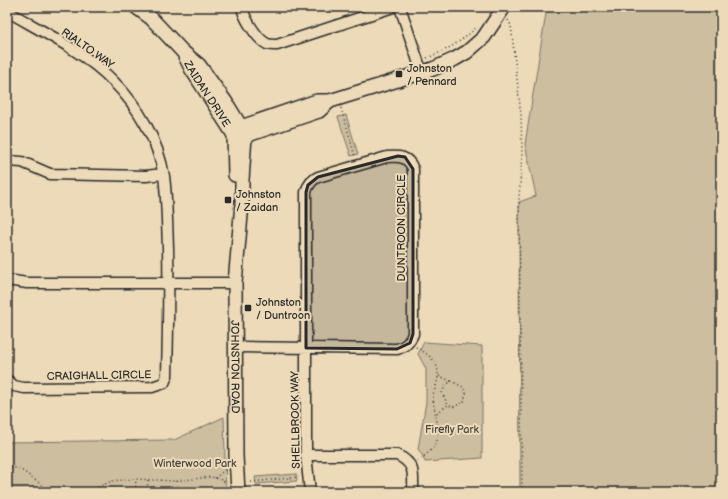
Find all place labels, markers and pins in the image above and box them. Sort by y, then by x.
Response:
place label: Johnston / Pennard [407,62,457,88]
marker: Johnston / Pennard [394,69,404,79]
place label: Johnston / Zaidan [236,188,281,214]
marker: Johnston / Zaidan [223,195,233,205]
place label: Johnston / Duntroon [256,296,310,322]
marker: Johnston / Duntroon [243,303,253,313]

